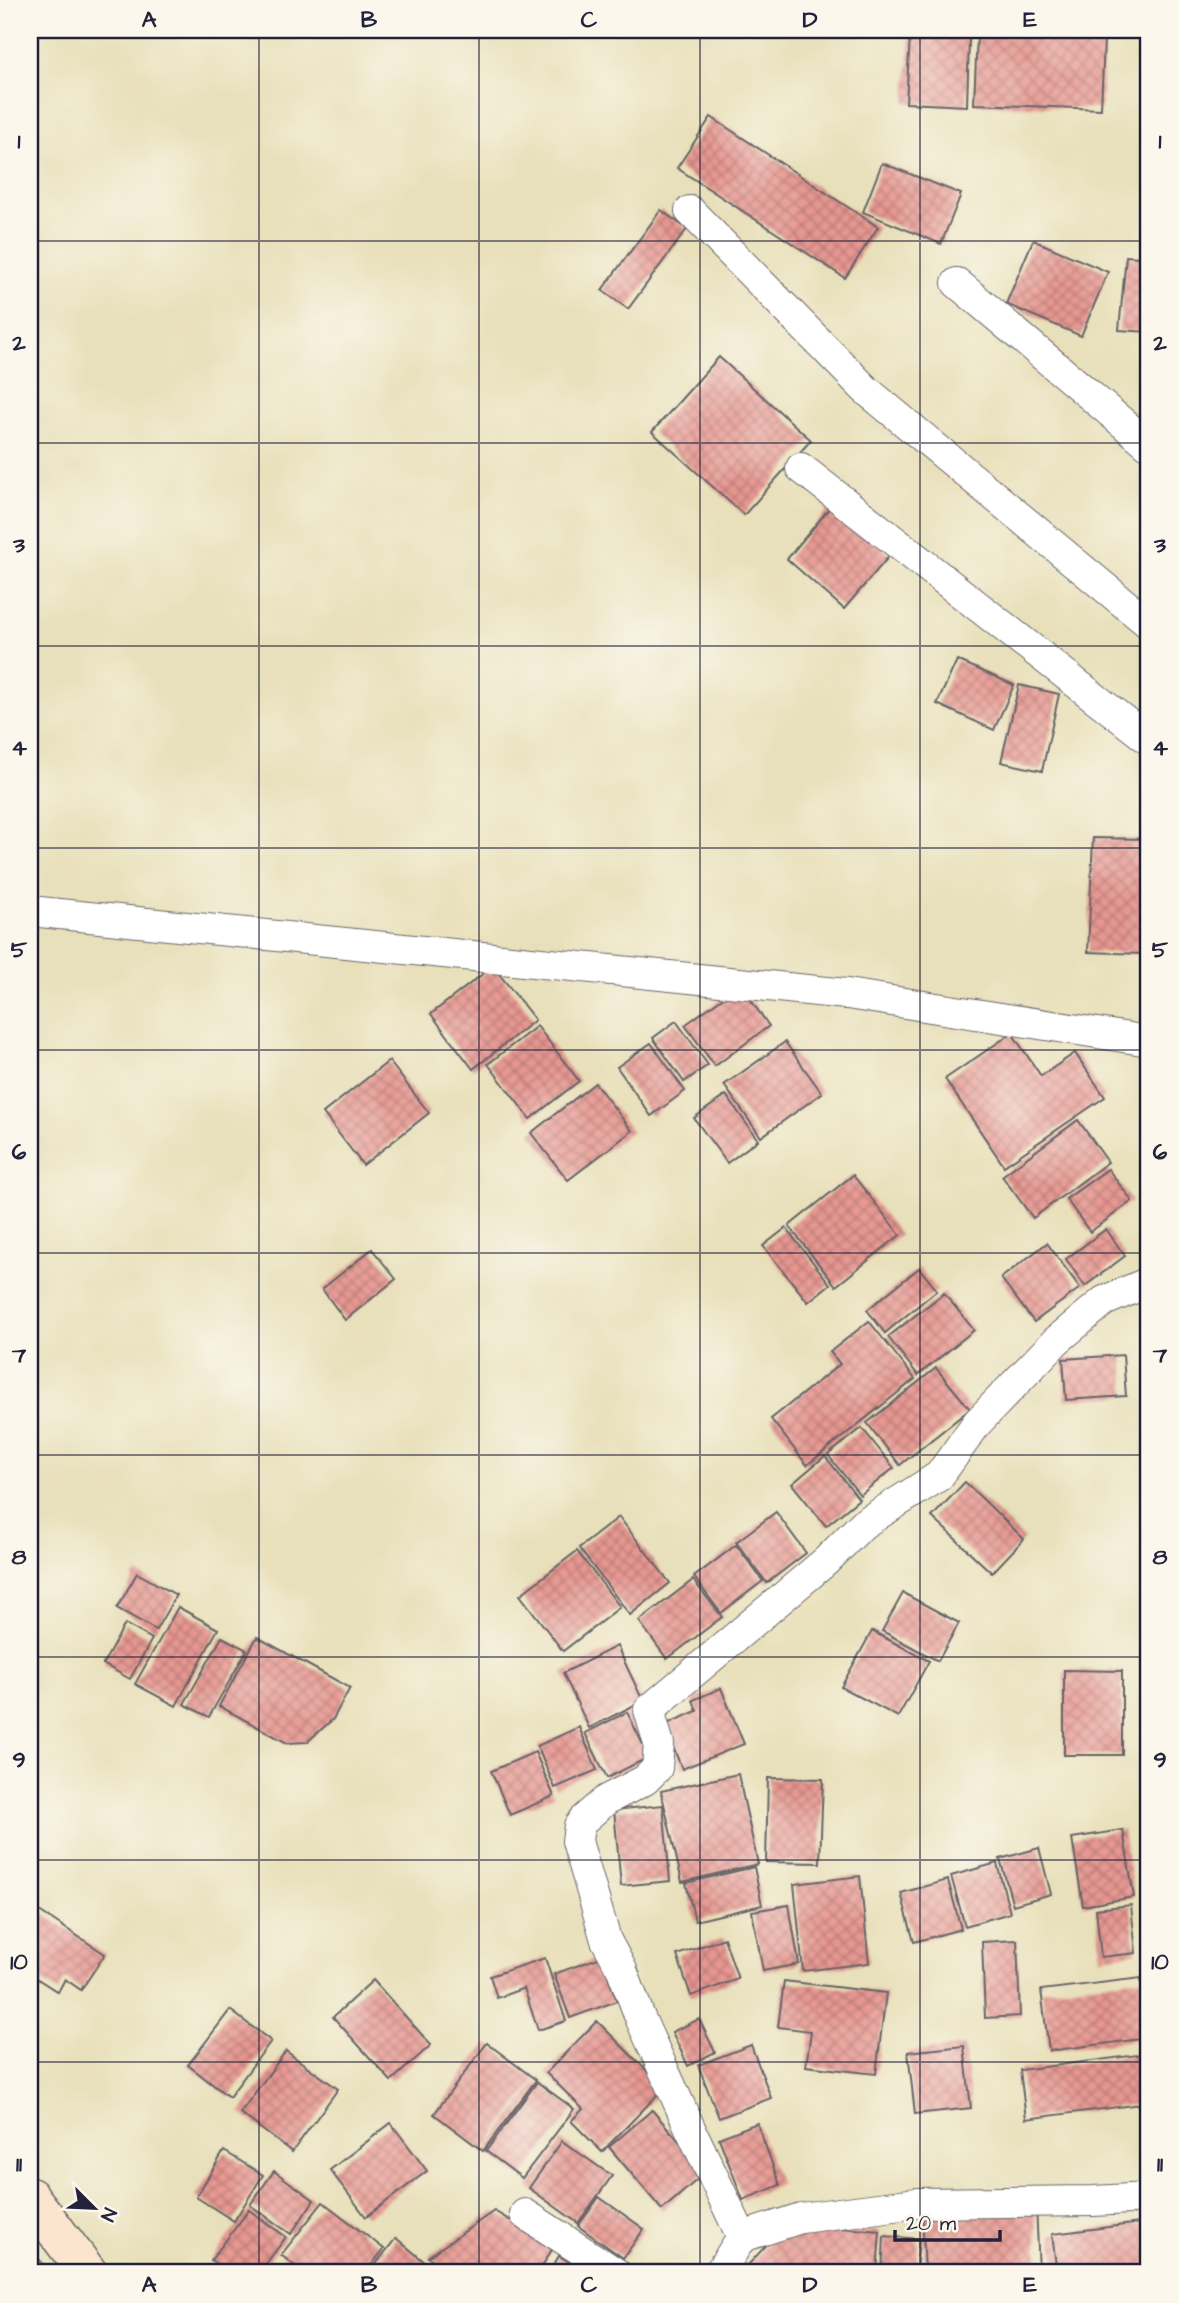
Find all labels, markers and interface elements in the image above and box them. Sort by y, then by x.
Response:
text: A [142,4,157,36]
text: B [361,4,378,36]
text: C [581,4,598,36]
text: D [803,4,818,36]
text: E [1023,4,1037,36]
text: 1 [18,125,21,157]
text: 1 [1159,125,1162,157]
text: 2 [11,327,26,359]
text: 2 [1152,327,1167,359]
text: 3 [12,529,25,561]
text: 3 [1153,529,1166,561]
text: 4 [11,732,27,764]
text: 4 [1152,732,1168,764]
text: 5 [11,934,28,966]
text: 5 [1152,934,1169,966]
text: 6 [12,1136,27,1168]
text: 6 [1153,1136,1168,1168]
text: 7 [11,1339,27,1371]
text: 7 [1152,1339,1168,1371]
text: 8 [12,1541,27,1573]
text: 8 [1153,1541,1168,1573]
text: 9 [12,1744,26,1776]
text: 9 [1153,1744,1167,1776]
text: 10 [10,1946,28,1978]
text: 10 [1151,1946,1169,1978]
text: 11 [16,2148,22,2180]
text: 11 [1157,2148,1163,2180]
north arrow [60,2174,130,2244]
scale bar [895,2198,1000,2242]
text: N [93,2203,123,2225]
text: 20 m [906,2209,957,2238]
text: A [142,2269,157,2301]
text: B [361,2269,378,2301]
text: C [581,2269,598,2301]
text: D [803,2269,818,2301]
text: E [1023,2269,1037,2301]

